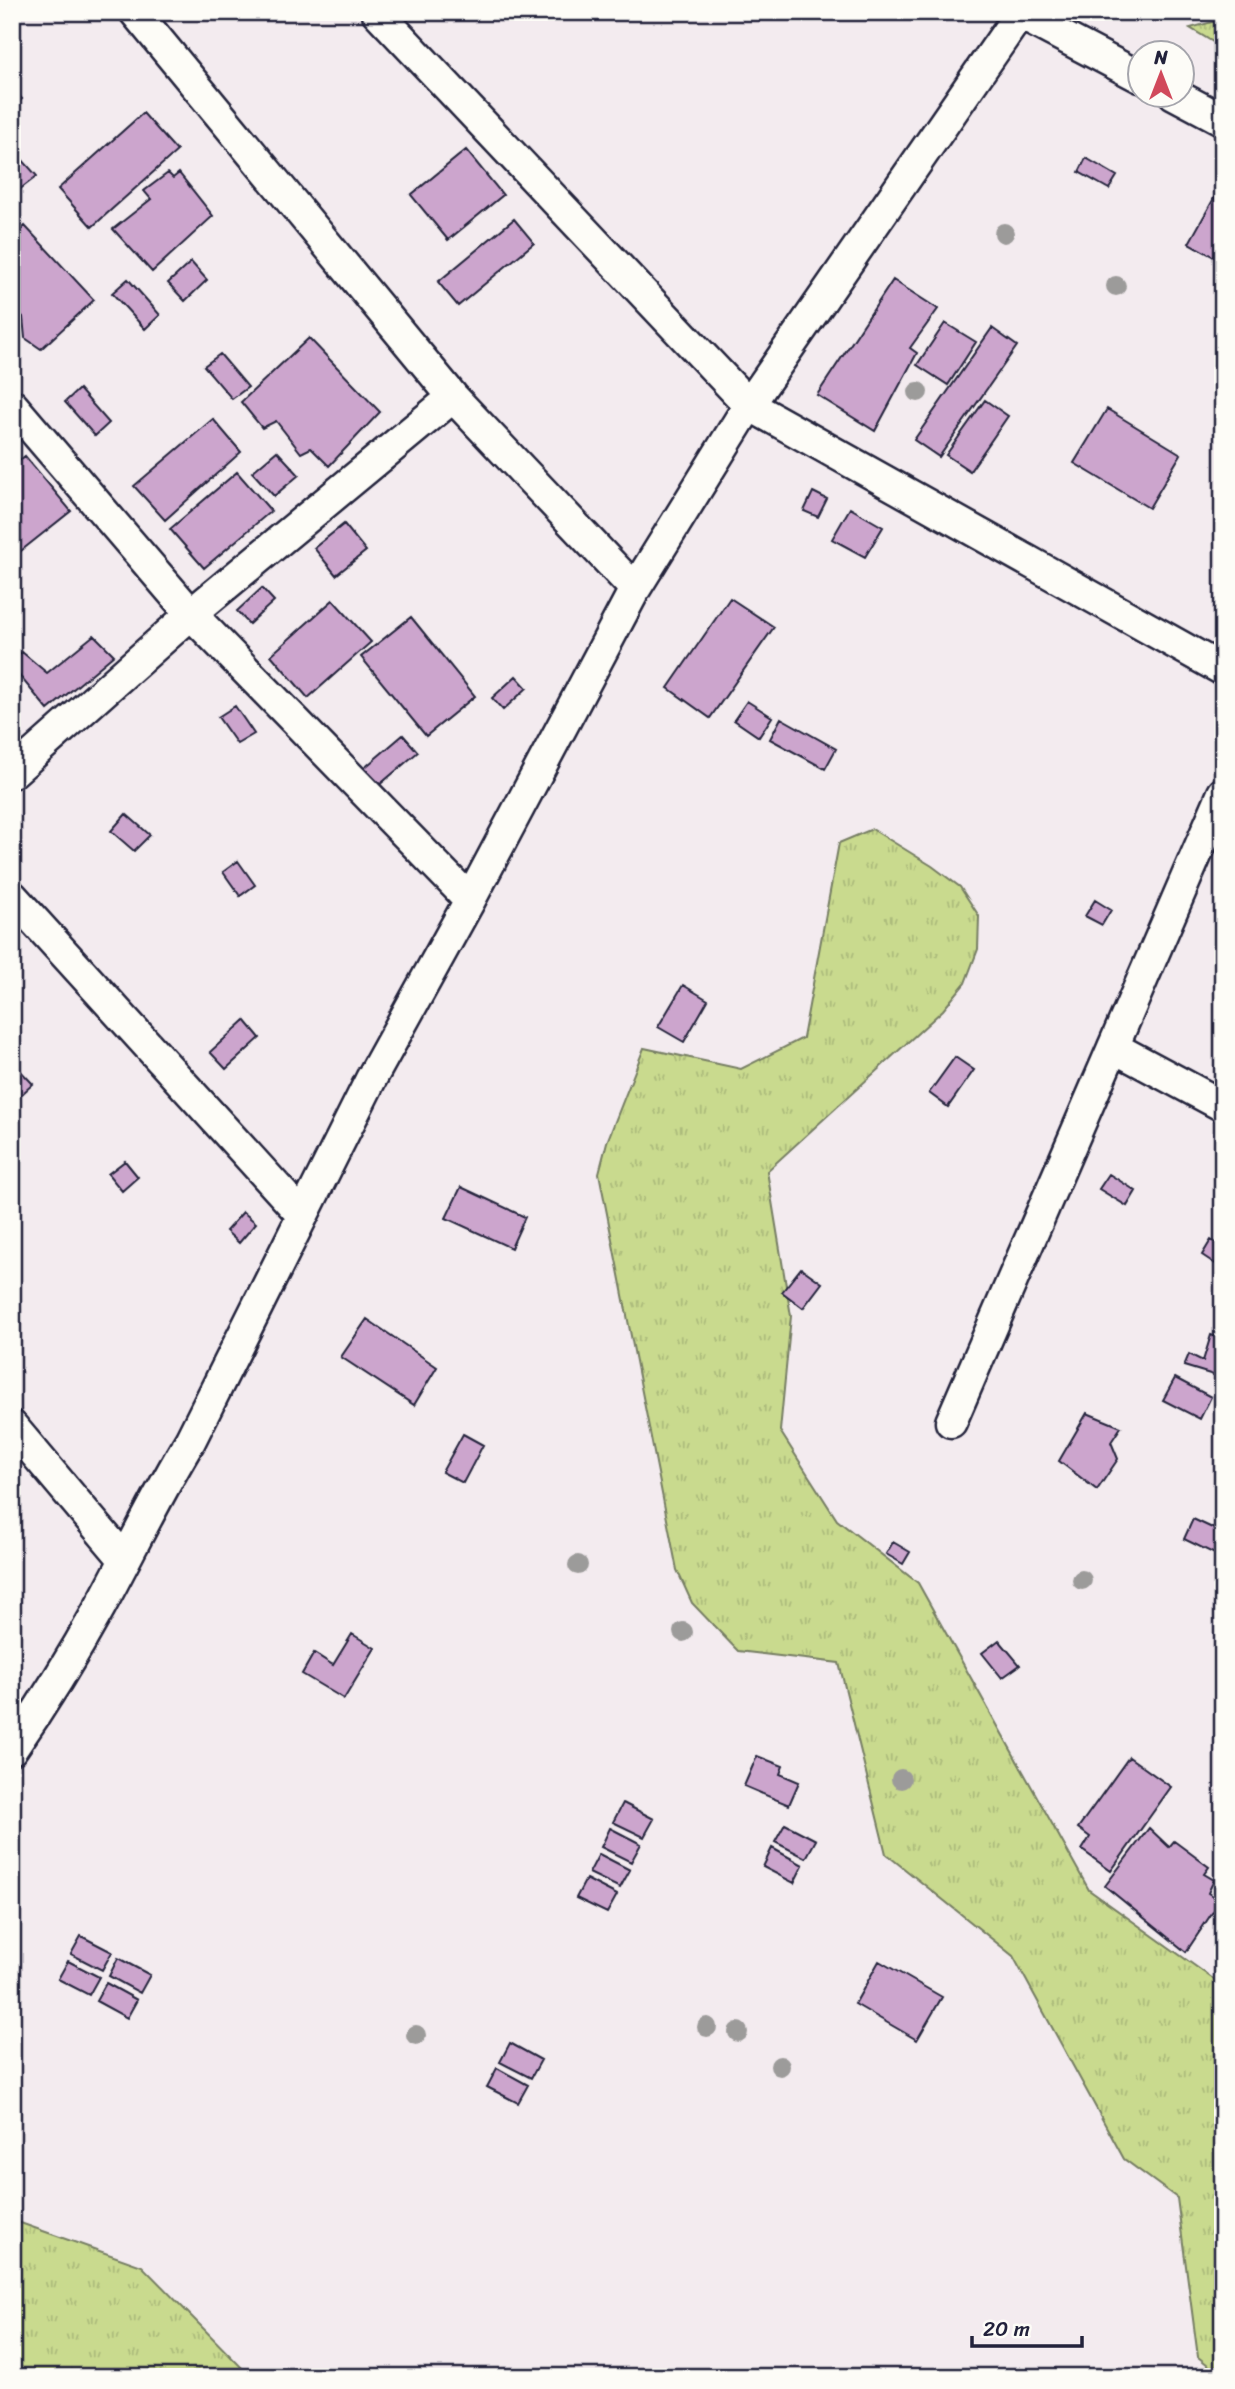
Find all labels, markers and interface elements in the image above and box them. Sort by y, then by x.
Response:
north arrow [1126,38,1196,108]
text: N [1153,41,1168,74]
scale bar [972,2305,1083,2349]
text: 20 m [983,2310,1030,2348]

